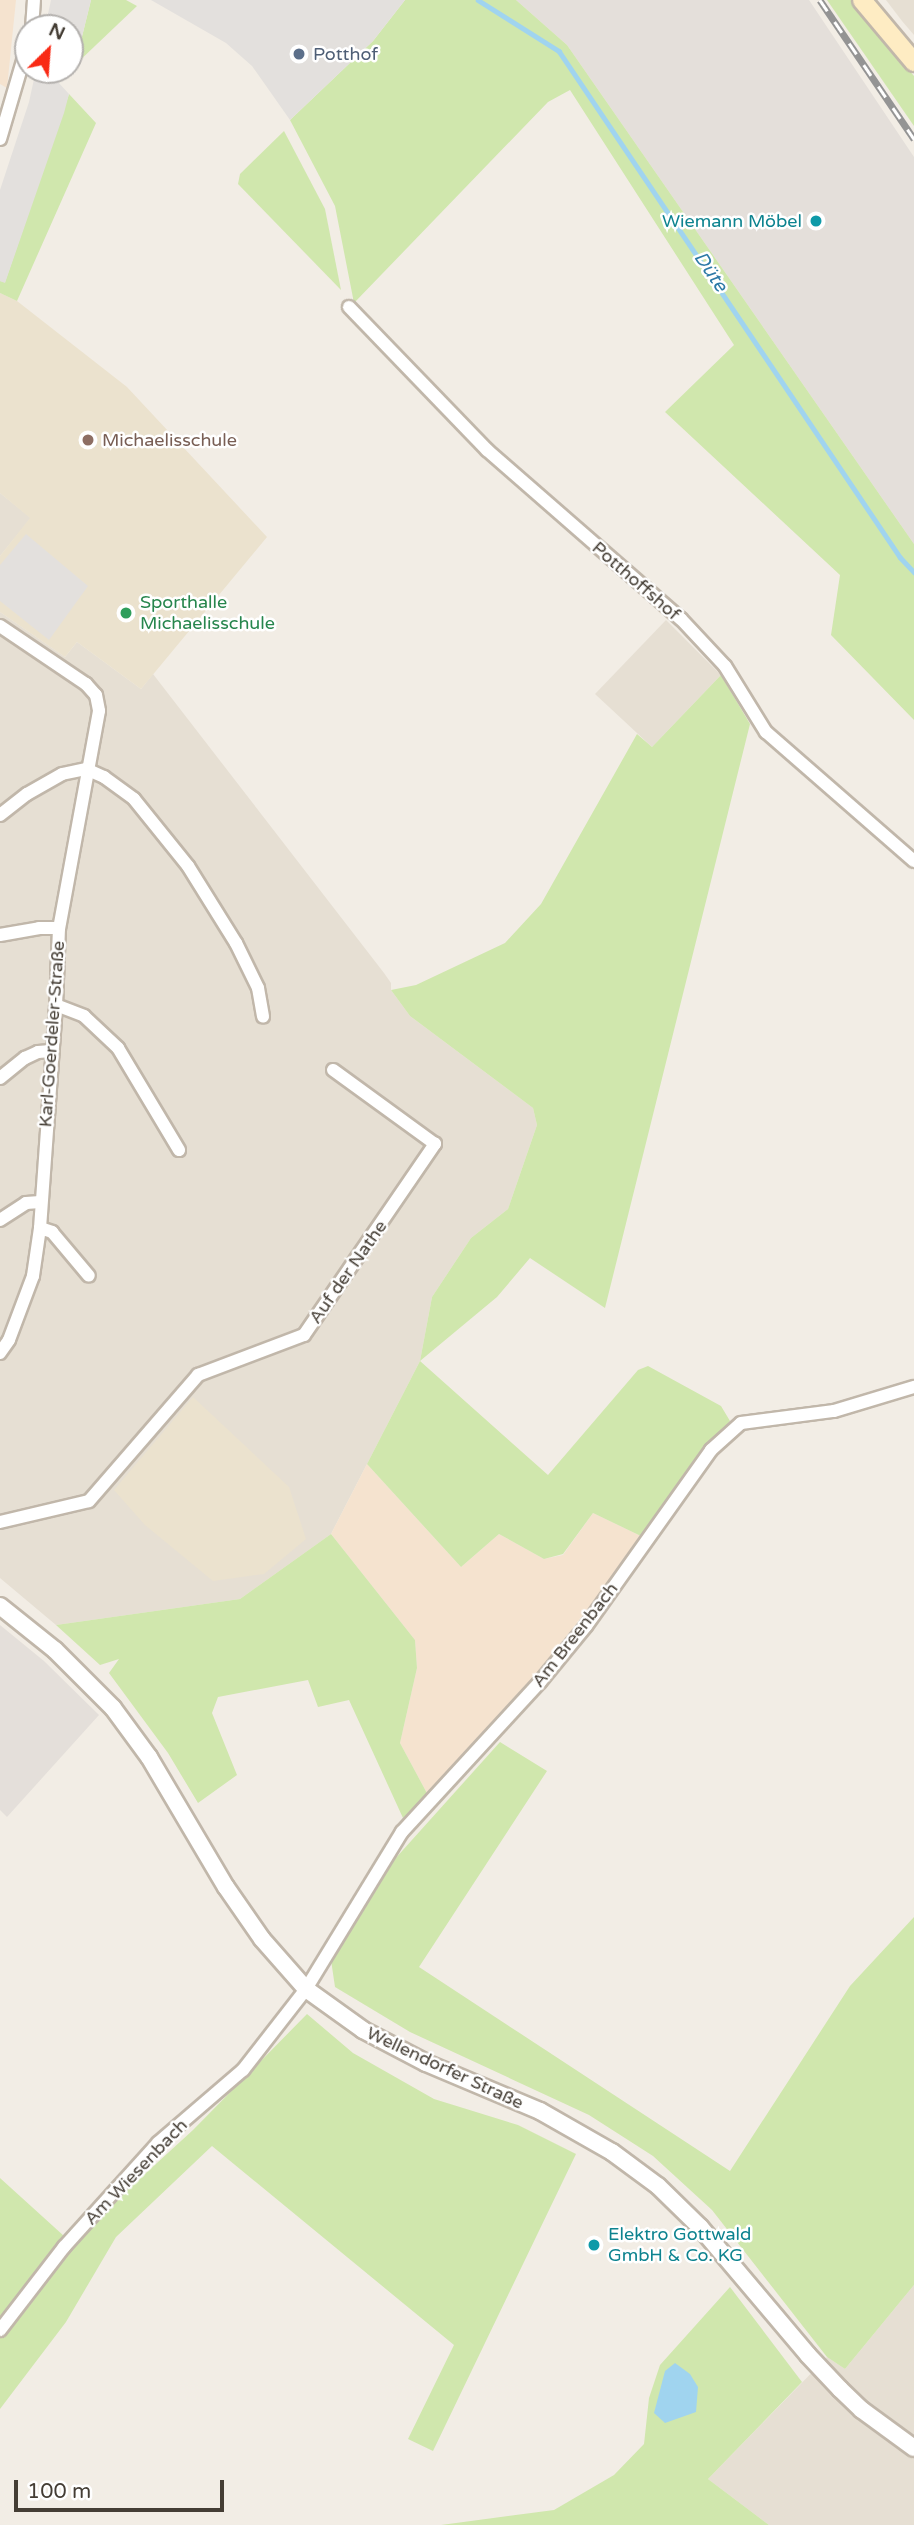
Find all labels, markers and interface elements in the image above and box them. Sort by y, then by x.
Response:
north arrow [14,14,84,84]
text: N [45,19,69,45]
place label: Potthof [313,43,378,65]
marker: Potthof [291,46,307,62]
place label: Wiemann Möbel [662,210,802,232]
marker: Wiemann Möbel [808,213,824,229]
water label: Düte [688,248,732,296]
place label: Michaelisschule [102,429,237,451]
marker: Michaelisschule [80,432,96,448]
street label: Potthoffshof [588,537,684,625]
place label: Sporthalle Michaelisschule [140,592,275,634]
marker: Sporthalle Michaelisschule [118,605,134,621]
street label: Karl-Goerdeler-Straße [35,940,69,1128]
street label: Auf der Nathe [304,1216,392,1328]
street label: Am Breenbach [527,1578,623,1692]
street label: Wellendorfer Straße [363,2022,527,2114]
street label: Am Wiesenbach [80,2114,192,2230]
place label: Elektro Gottwald GmbH & Co. KG [608,2224,751,2266]
marker: Elektro Gottwald GmbH & Co. KG [586,2237,602,2253]
scale bar [18,2466,228,2510]
text: 100 m [27,2479,91,2504]

